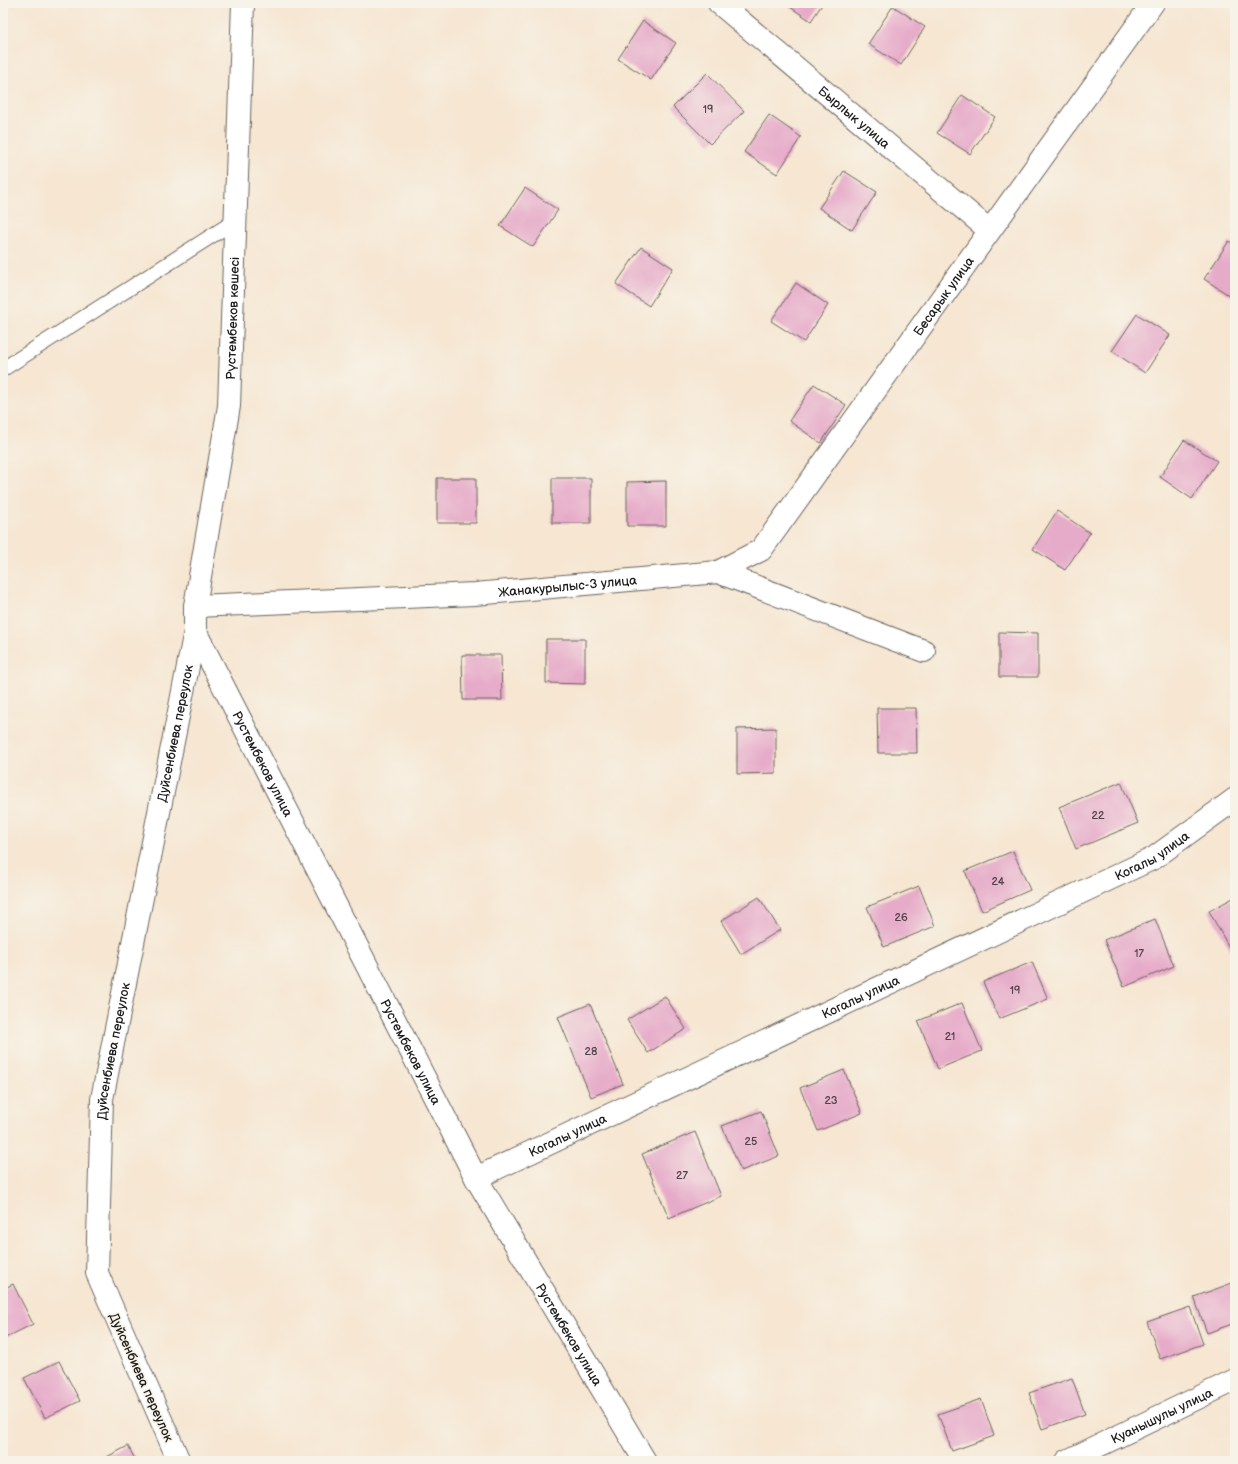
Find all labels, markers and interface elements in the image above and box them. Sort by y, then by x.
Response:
street label: Бырлык улица [815,83,893,153]
house number: 19 [703,103,713,116]
street label: Бесарык улица [910,253,978,339]
street label: Рүстембеков көшесі [223,257,243,380]
street label: Жанакурылыс-3 улица [497,572,638,601]
street label: Дуйсенбиева переулок [154,663,197,804]
street label: Рустембеков улица [228,708,296,820]
house number: 22 [1092,809,1105,822]
street label: Когалы улица [1112,828,1193,884]
house number: 24 [991,875,1005,888]
house number: 26 [894,911,908,924]
house number: 17 [1134,947,1144,960]
street label: Когалы улица [819,972,902,1023]
street label: Дуйсенбиева переулок [94,981,134,1120]
house number: 19 [1010,984,1020,997]
street label: Рустембеков улица [376,997,444,1108]
house number: 21 [945,1030,955,1043]
house number: 28 [585,1045,597,1058]
house number: 23 [824,1094,838,1107]
street label: Когалы улица [526,1111,609,1161]
house number: 25 [745,1135,757,1148]
house number: 27 [676,1169,689,1182]
street label: Рустембеков улица [532,1281,605,1389]
street label: Дуйсенбиева переулок [105,1310,177,1445]
street label: Куанышулы улица [1108,1385,1216,1448]

